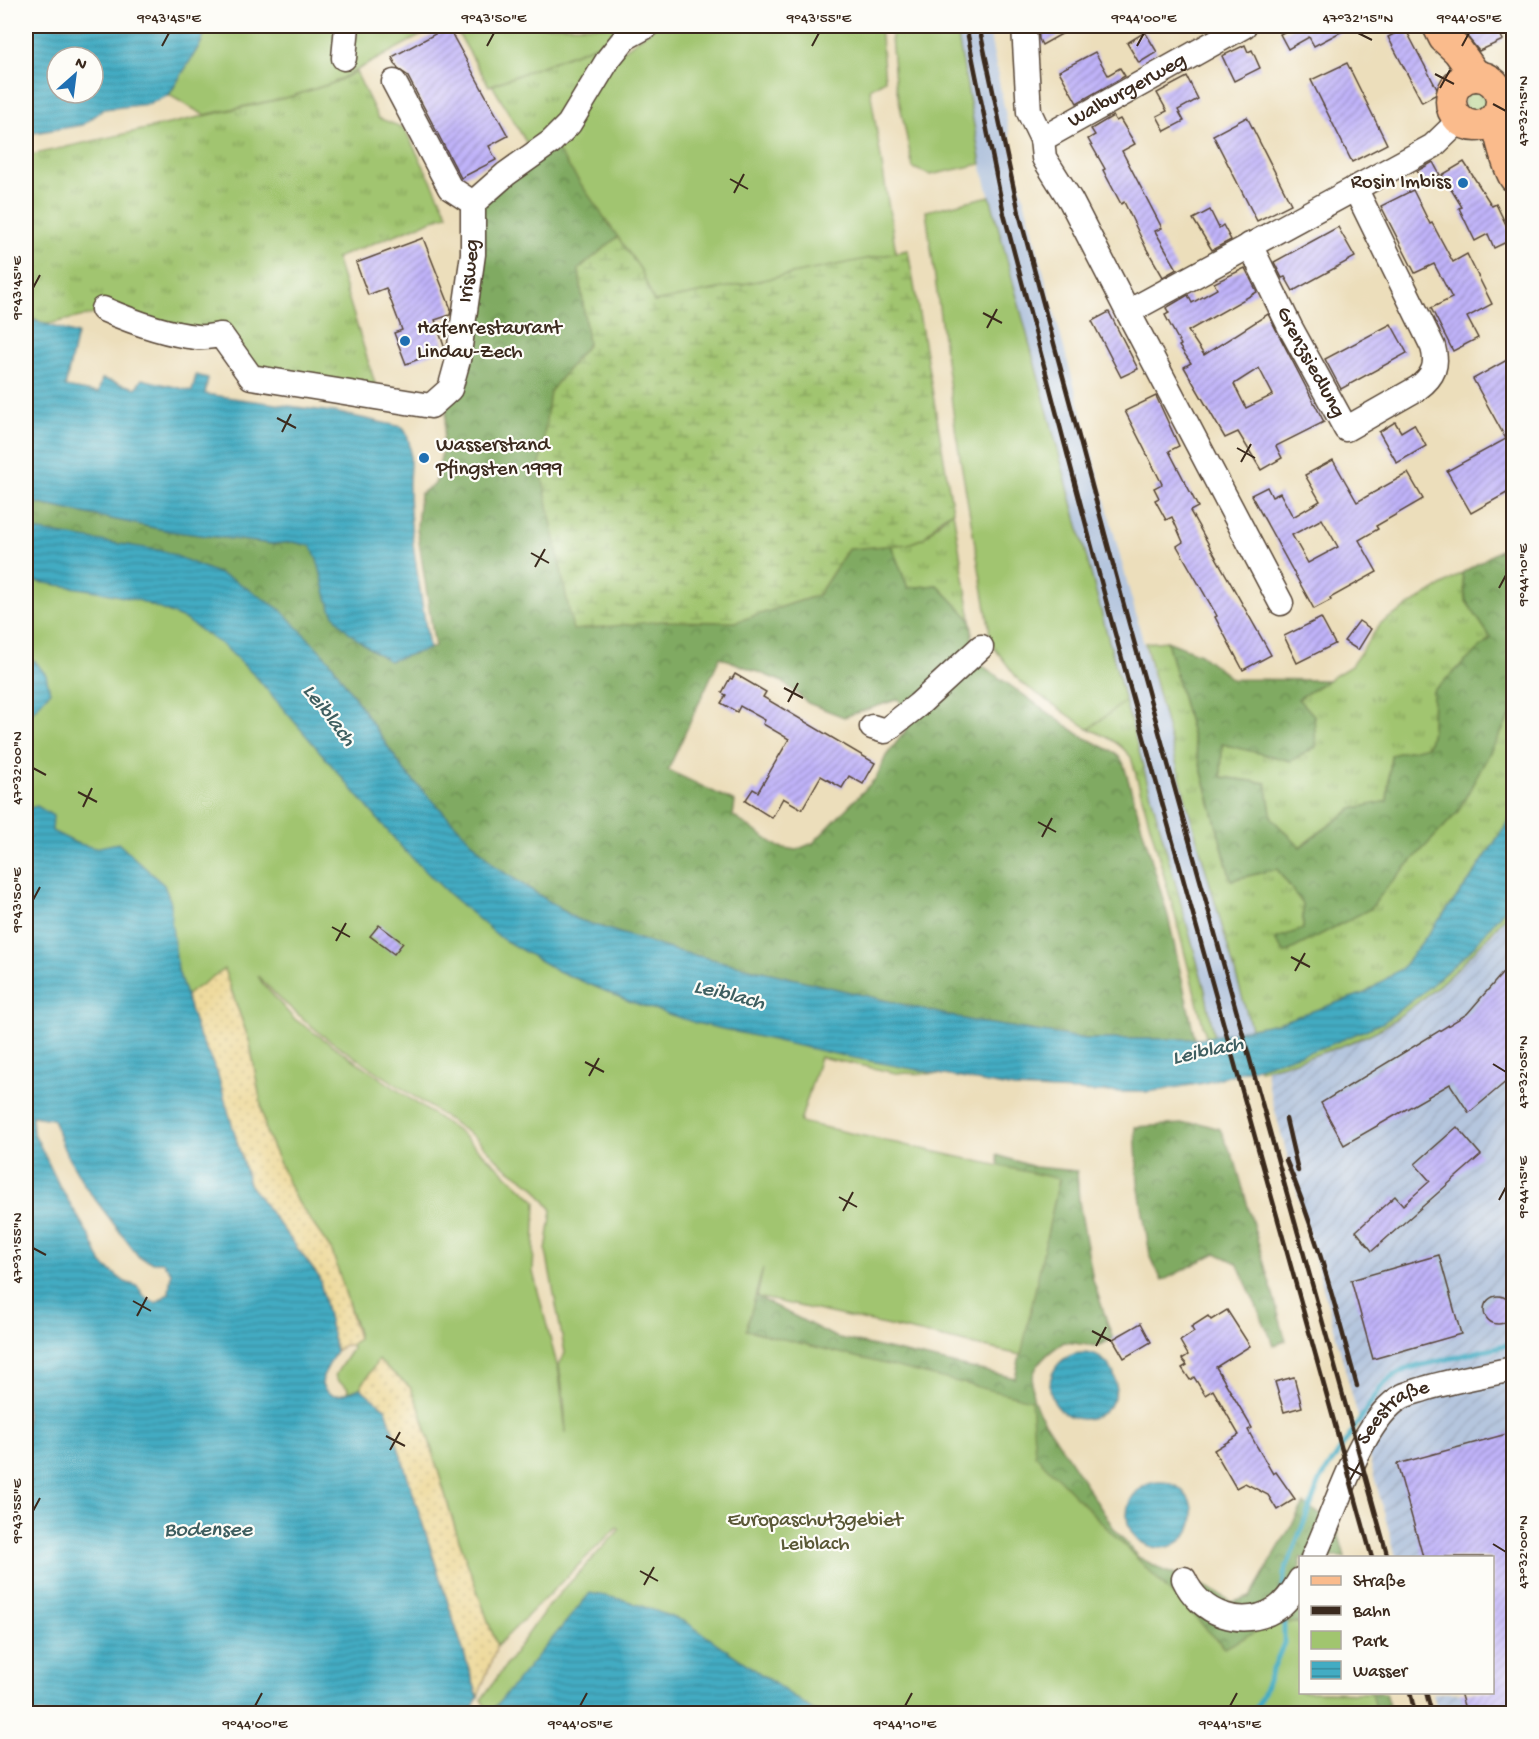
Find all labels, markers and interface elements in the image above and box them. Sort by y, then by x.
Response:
text: 9°43'45"E [136,10,201,28]
text: 9°43'50"E [461,10,527,28]
text: 9°43'55"E [786,10,852,28]
text: 9°44'00"E [1111,10,1177,28]
text: 47°32'15"N [1323,10,1393,28]
text: 9°44'05"E [1436,10,1502,28]
north arrow [45,45,105,105]
street label: Walburgerweg [1064,48,1191,134]
text: N [71,54,90,76]
text: 47°32'15"N [1515,76,1533,146]
place label: Rosin Imbiss [1351,171,1452,196]
marker: Rosin Imbiss [1456,176,1470,190]
street label: Irisweg [454,239,486,304]
text: 9°43'45"E [9,256,27,321]
street label: Grenzsiedlung [1270,303,1350,423]
place label: Hafenrestaurant Lindau-Zech [417,317,564,366]
marker: Hafenrestaurant Lindau-Zech [398,334,412,348]
place label: Wasserstand Pfingsten 1999 [435,434,563,483]
marker: Wasserstand Pfingsten 1999 [417,451,431,465]
text: 9°44'10"E [1515,543,1533,607]
water label: Leiblach [296,680,361,753]
text: 47°32'00"N [9,731,27,805]
text: 9°43'50"E [9,867,27,933]
water label: Leiblach [691,975,767,1017]
water label: Leiblach [1170,1032,1246,1072]
text: 47°32'05"N [1515,1035,1533,1109]
text: 9°44'15"E [1515,1155,1533,1219]
text: 47°31'55"N [9,1212,27,1284]
street label: Seestraße [1352,1375,1434,1450]
text: 9°43'55"E [9,1478,27,1544]
park label: Europaschutzgebiet Leiblach [728,1509,905,1558]
text: 47°32'00"N [1515,1515,1533,1589]
water label: Bodensee [164,1518,254,1544]
legend [1299,1556,1494,1694]
text: Straße [1353,1572,1406,1593]
text: Bahn [1352,1602,1391,1623]
text: Park [1352,1632,1389,1653]
text: Wasser [1353,1662,1409,1683]
text: 9°44'00"E [222,1716,288,1734]
text: 9°44'05"E [547,1716,613,1734]
text: 9°44'10"E [873,1716,937,1734]
text: 9°44'15"E [1198,1716,1262,1734]

